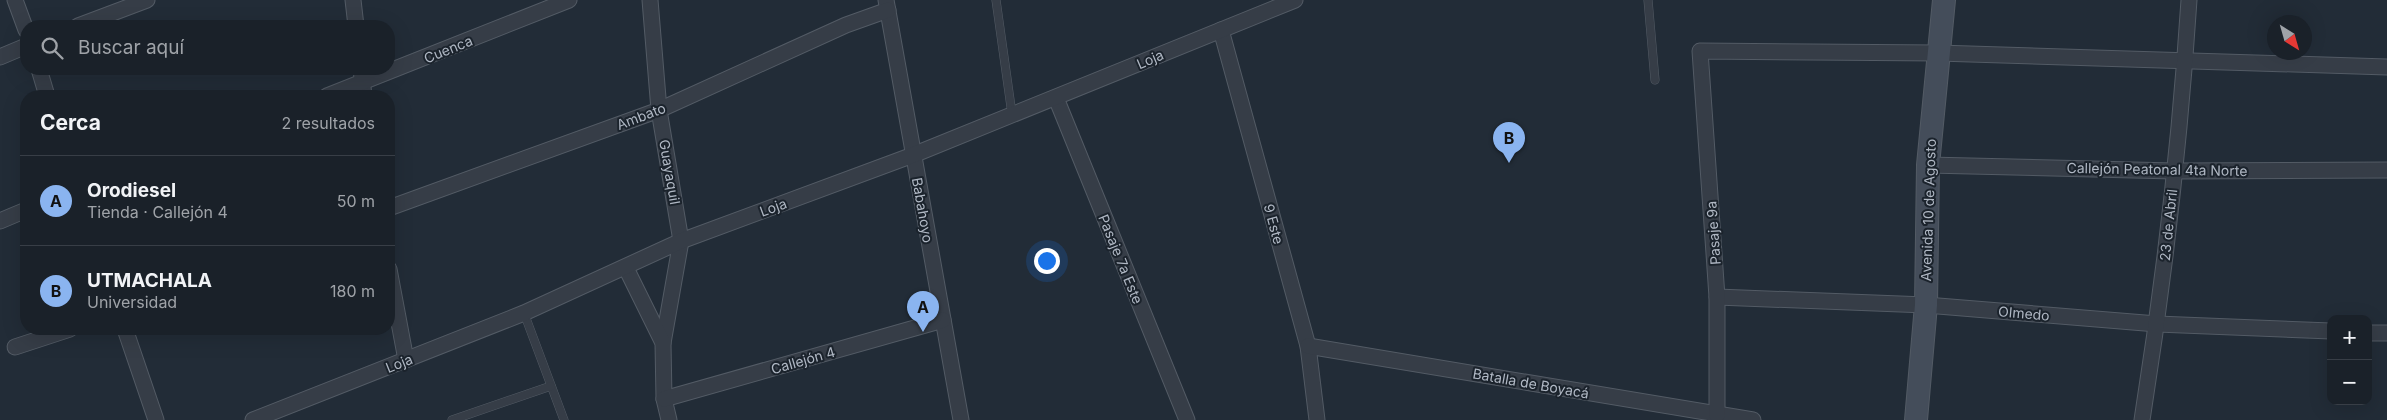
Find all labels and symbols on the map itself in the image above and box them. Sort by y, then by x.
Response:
north arrow [2267,15,2312,60]
street label: Cuenca [421,32,475,66]
street label: Loja [1134,46,1166,72]
street label: Ambato [614,99,668,133]
pin: B [1493,122,1525,163]
street label: Guayaquil [656,138,684,206]
street label: Avenida 10 de Agosto [1917,138,1939,282]
street label: Callejón Peatonal 4ta Norte [2066,159,2248,179]
street label: Babahoyo [909,176,937,244]
street label: 23 de Abril [2156,188,2180,262]
street label: Loja [757,194,789,220]
street label: Pasaje 9a [1702,200,1724,266]
street label: 9 Este [1260,202,1288,246]
street label: Pasaje 7a Este [1095,212,1147,306]
your location [1034,248,1060,274]
pin: A [907,291,939,332]
street label: Olmedo [1998,302,2050,324]
street label: Callejón 4 [769,343,837,377]
street label: Loja [383,350,415,376]
street label: Batalla de Boyacá [1472,364,1590,402]

